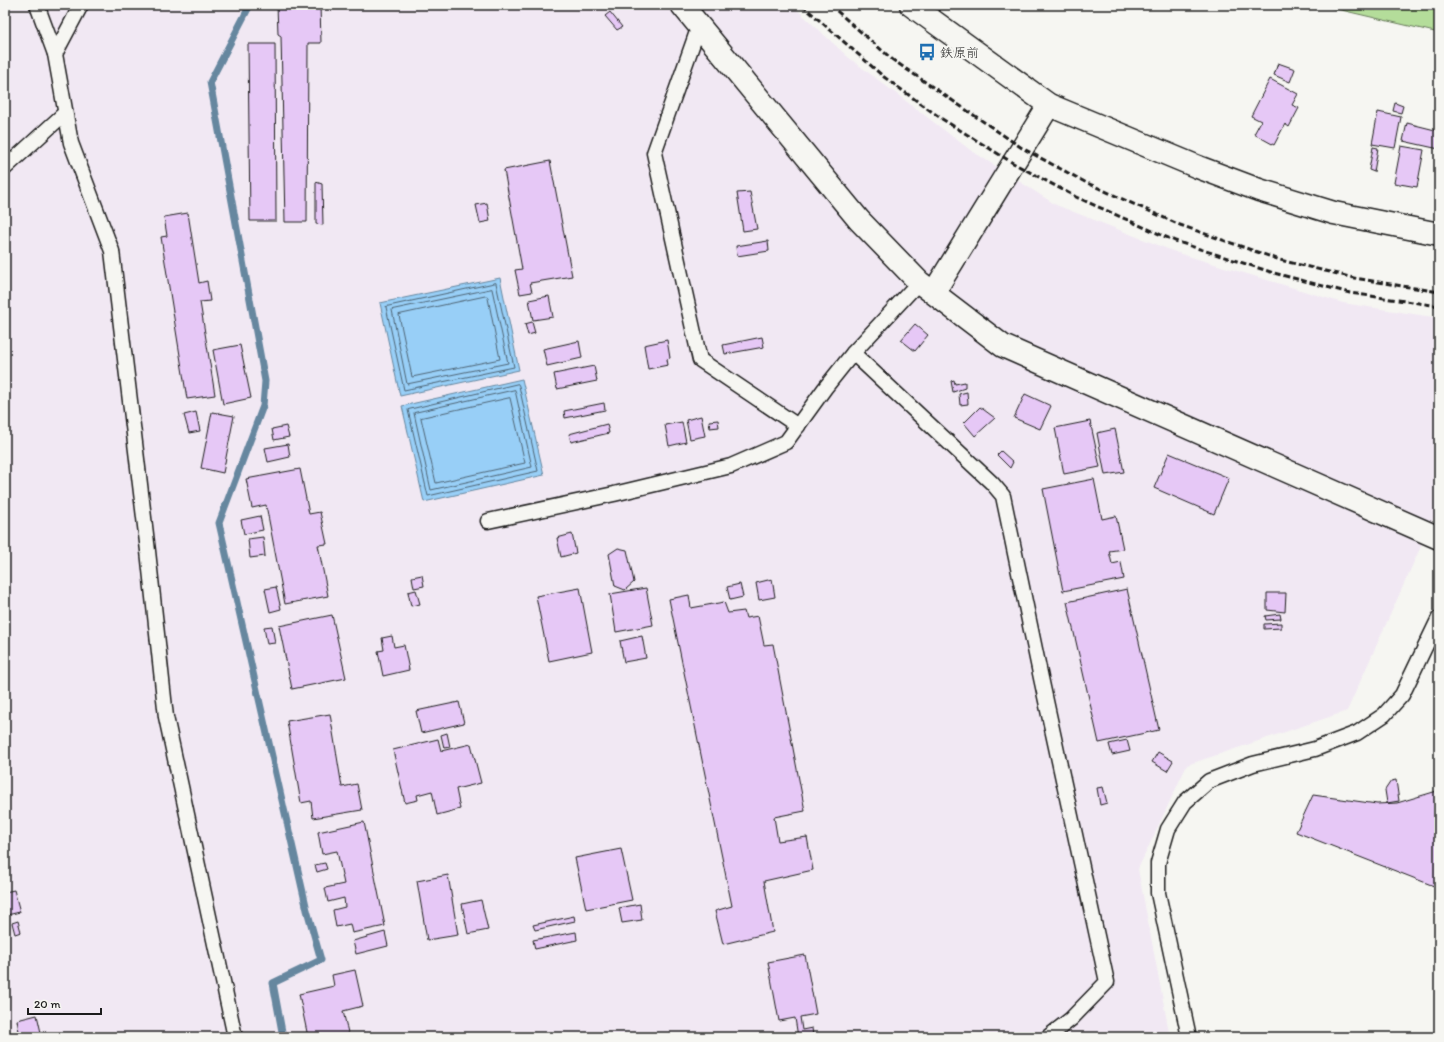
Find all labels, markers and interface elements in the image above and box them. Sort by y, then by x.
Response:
bus stop icon: 鉄原前 [917,42,937,62]
place label: 鉄原前 [940,45,979,60]
scale bar [28,990,101,1016]
text: 20 m [34,997,61,1011]

